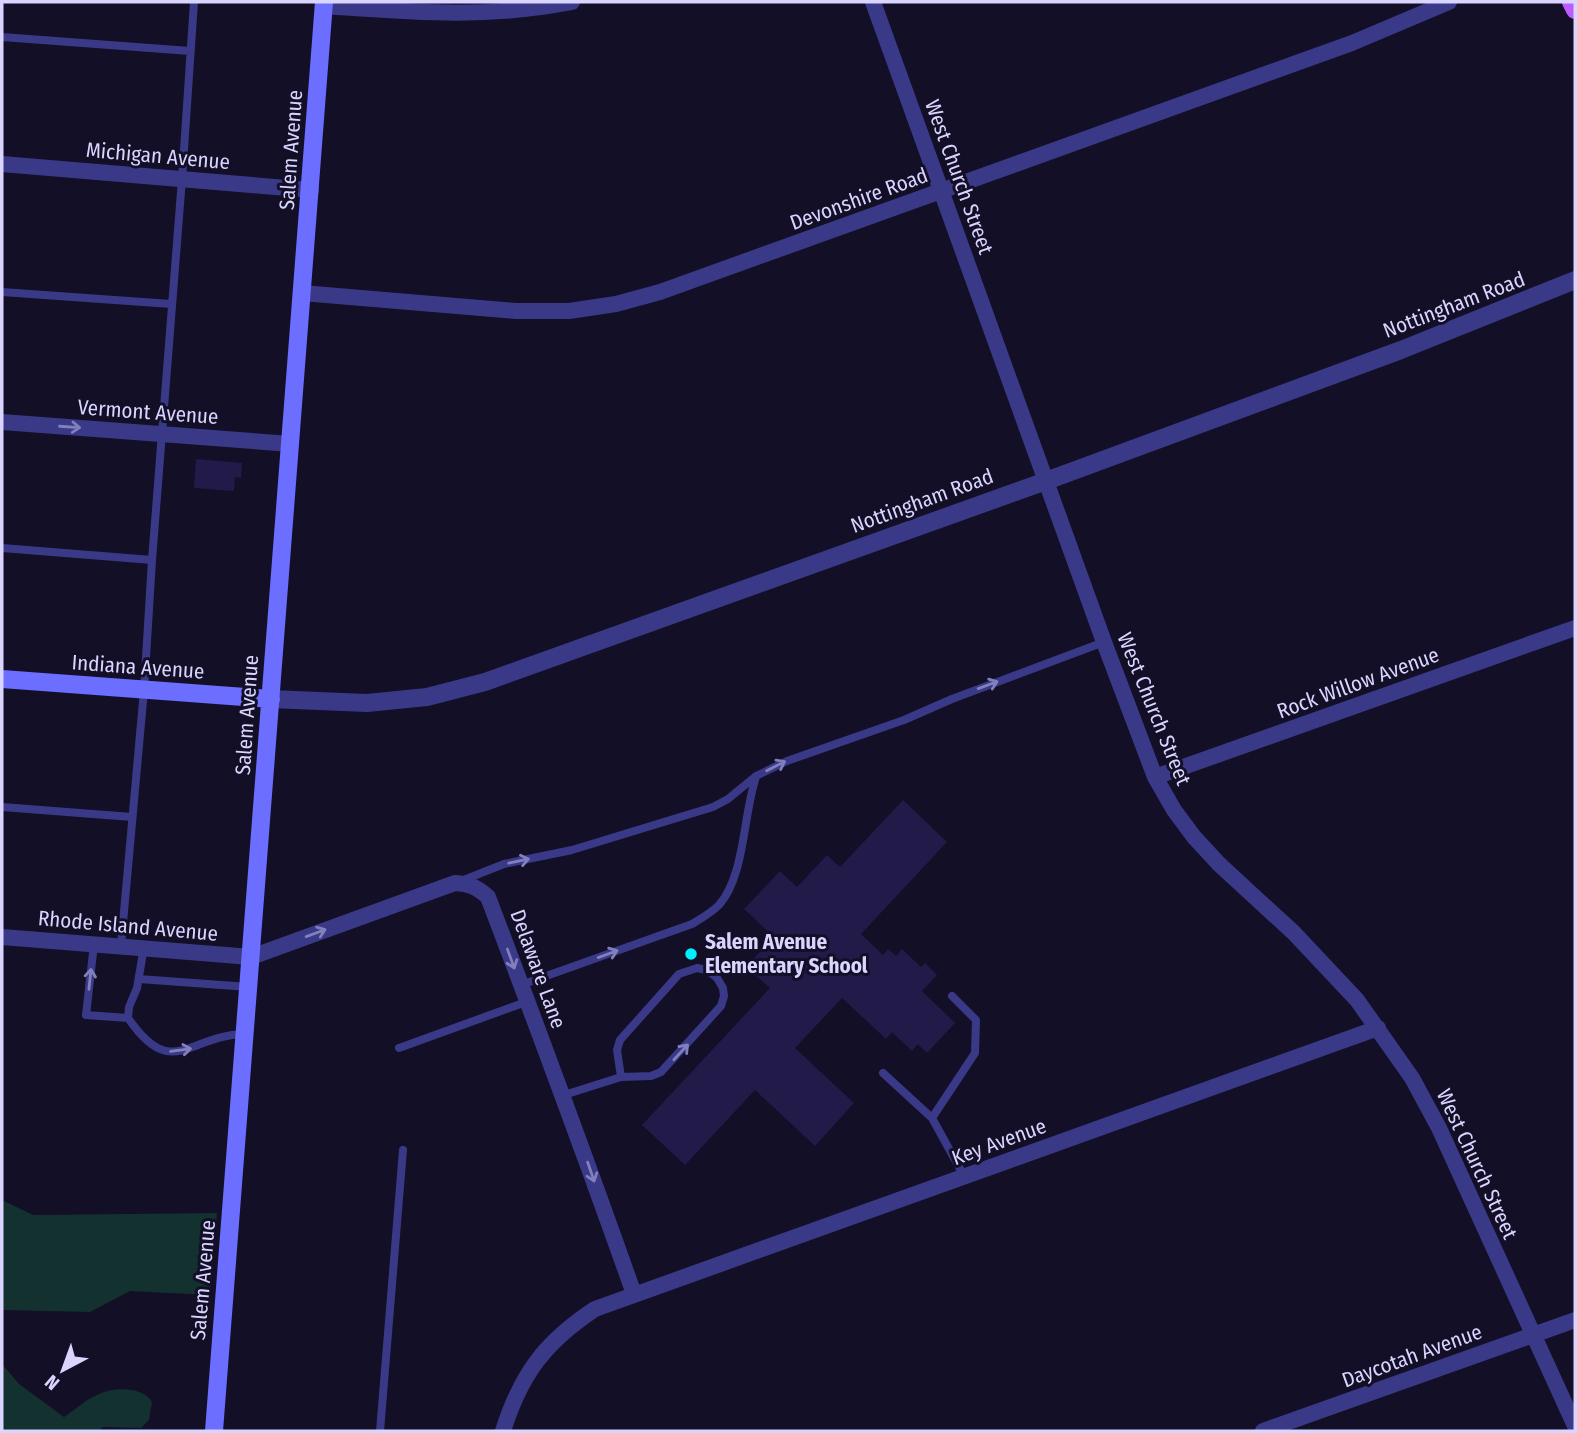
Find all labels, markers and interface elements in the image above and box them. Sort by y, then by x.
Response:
street label: Salem Avenue [274,89,308,211]
street label: West Church Street [919,96,999,258]
street label: Michigan Avenue [85,137,231,175]
street label: Devonshire Road [787,162,931,236]
street label: Nottingham Road [1379,266,1529,344]
street label: Vermont Avenue [77,394,219,430]
one-way arrow [58,421,81,434]
street label: Nottingham Road [847,463,997,539]
street label: West Church Street [1112,629,1197,789]
street label: Rock Willow Avenue [1273,642,1443,724]
street label: Indiana Avenue [71,649,205,685]
street label: Salem Avenue [230,654,264,776]
one-way arrow [977,678,999,690]
one-way arrow [765,759,786,773]
one-way arrow [507,853,530,867]
street label: Rhode Island Avenue [37,905,219,947]
street label: Delaware Lane [504,906,572,1032]
one-way arrow [304,926,326,939]
place label: Salem Avenue Elementary School [705,929,868,979]
marker: Salem Avenue Elementary School [683,946,699,962]
one-way arrow [506,947,518,969]
one-way arrow [597,947,619,960]
one-way arrow [84,968,97,991]
one-way arrow [169,1043,192,1056]
one-way arrow [672,1044,689,1061]
street label: West Church Street [1431,1085,1523,1243]
street label: Key Avenue [948,1113,1050,1171]
one-way arrow [586,1160,598,1182]
street label: Salem Avenue [185,1219,221,1341]
street label: Daycotah Avenue [1338,1319,1486,1393]
north arrow [28,1335,98,1405]
text: N [40,1370,64,1395]

